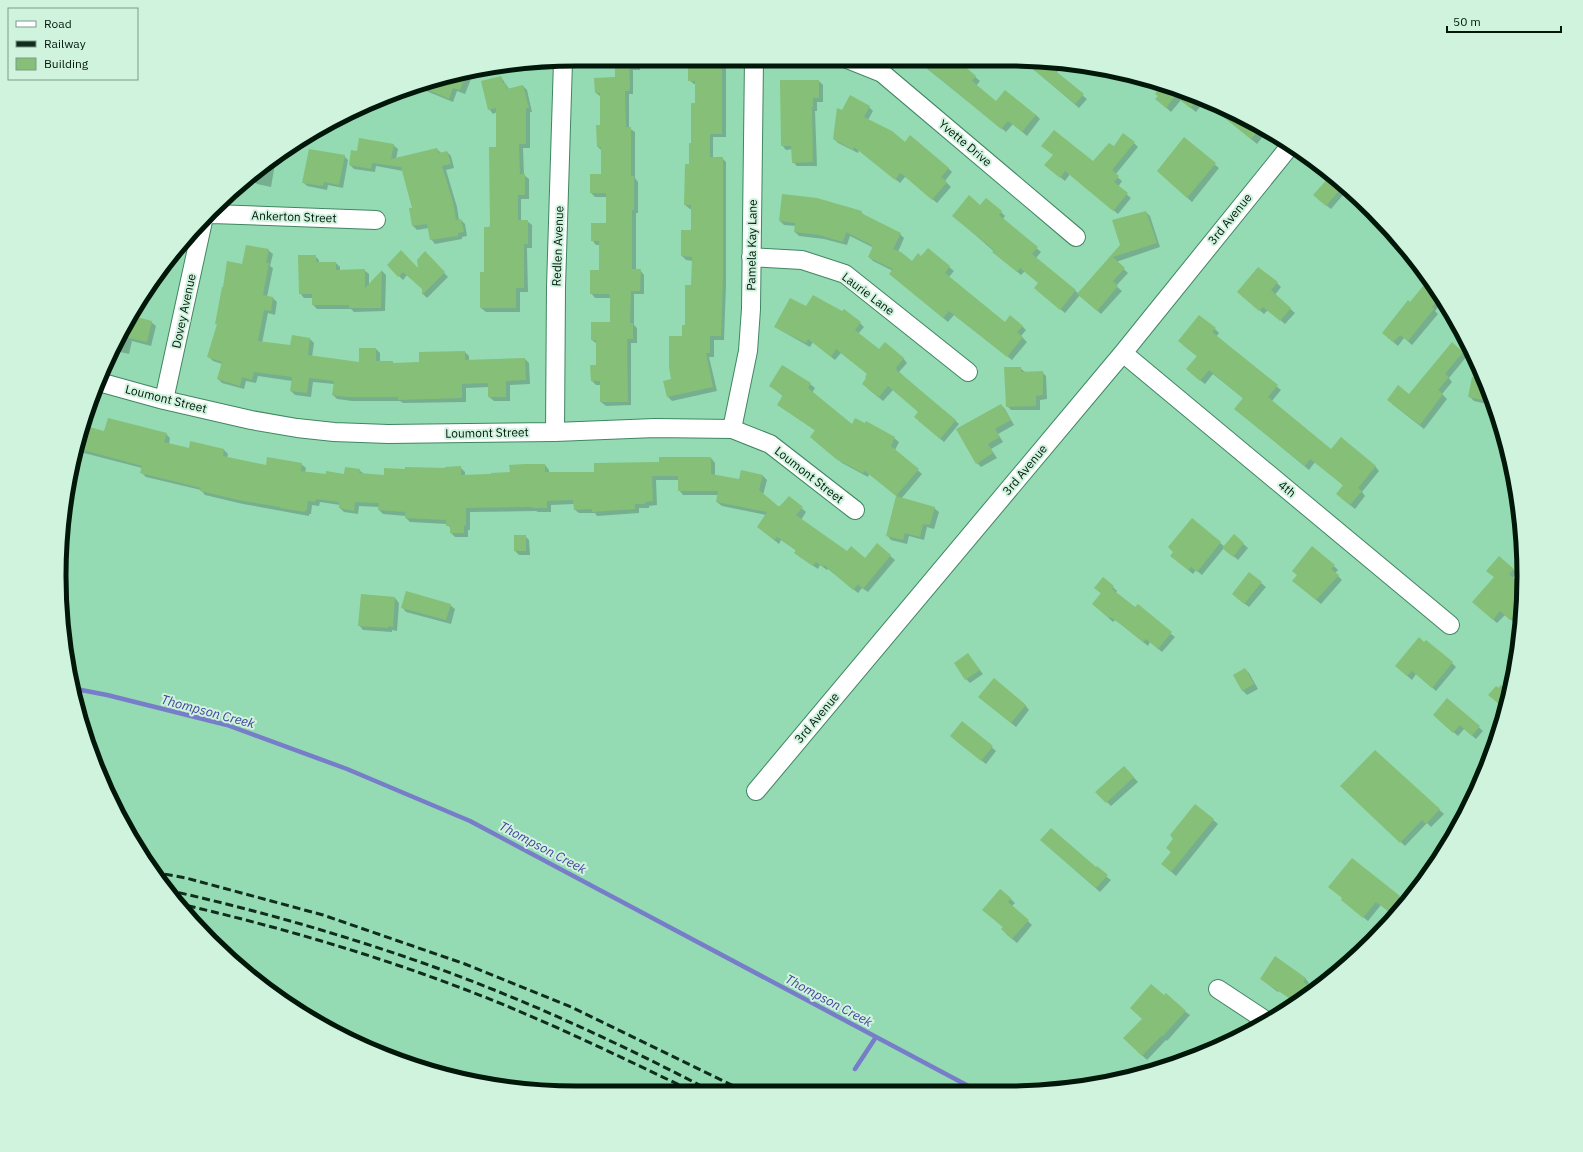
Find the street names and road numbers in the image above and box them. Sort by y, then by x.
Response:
street label: Yvette Drive [936,116,995,169]
street label: 3rd Avenue [1204,190,1255,247]
street label: Pamela Kay Lane [743,199,760,291]
street label: Redlen Avenue [549,205,566,287]
street label: Ankerton Street [251,208,337,225]
street label: Laurie Lane [839,269,898,318]
street label: Dovey Avenue [168,272,199,350]
street label: Loumont Street [124,381,208,416]
street label: Loumont Street [445,424,529,441]
street label: 3rd Avenue [999,441,1050,498]
street label: Loumont Street [772,443,847,506]
street label: 4th [1276,477,1299,500]
street label: 3rd Avenue [791,689,842,746]

